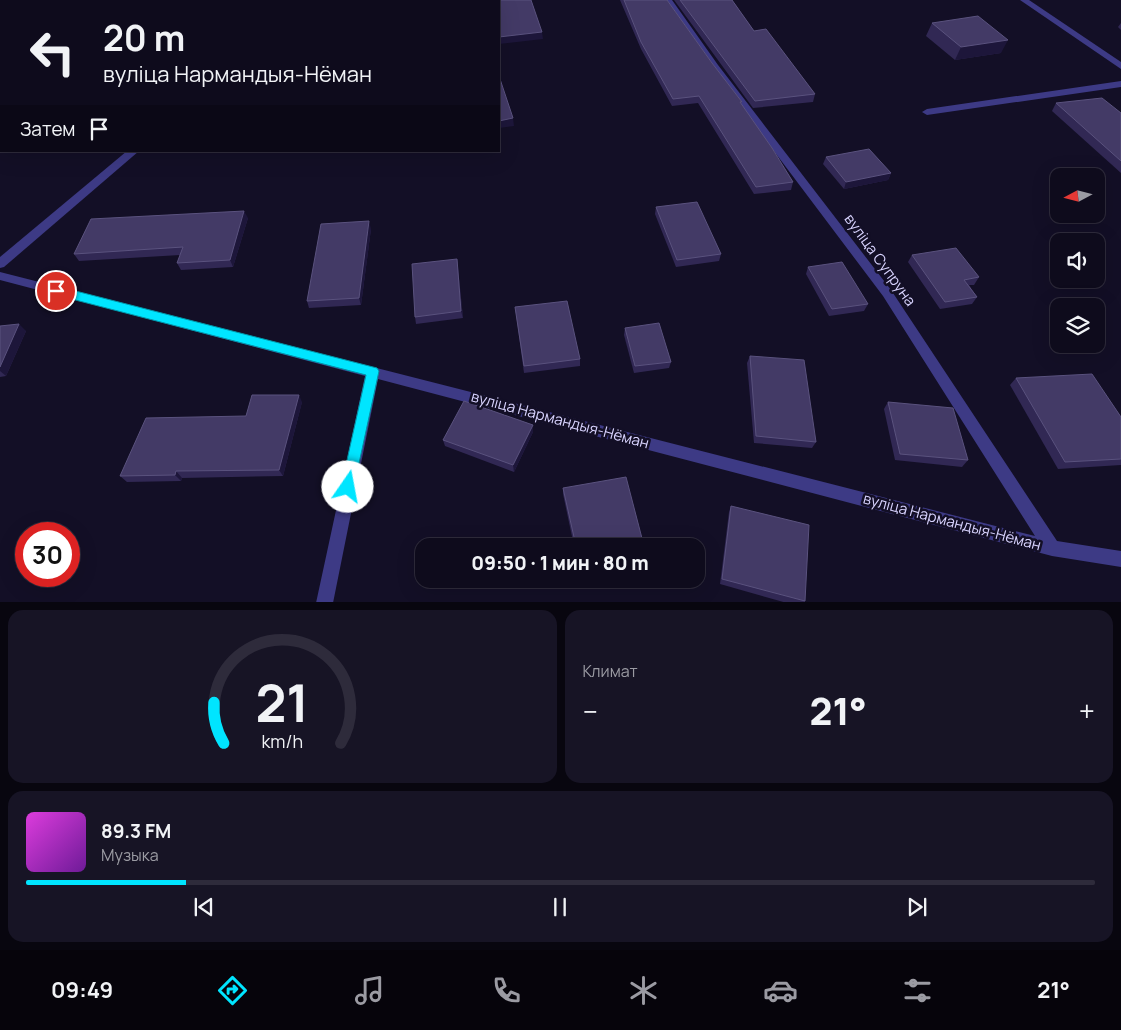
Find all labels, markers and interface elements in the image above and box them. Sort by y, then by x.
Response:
text: 20 m [103,14,185,62]
icon: left [20,20,85,85]
text: вуліца Нармандыя-Нёман [103,59,372,89]
icon: arrive [85,115,113,143]
text: Затем [20,116,75,142]
north arrow [1050,168,1105,222]
map controls [1050,168,1105,353]
street label: вуліца Супруна [840,209,921,310]
button: sound [1050,233,1105,288]
pin [35,270,77,312]
icon: arrive [42,277,70,305]
button: layers [1050,298,1105,353]
street label: вуліца Нармандыя-Нёман [469,386,651,453]
position arrow [321,460,373,512]
street label: вуліца Нармандыя-Нёман [861,488,1043,555]
speed limit sign: 30 [15,522,80,587]
text: 09:50 · 1 мин · 80 m [471,550,649,576]
text: Климат [583,660,638,682]
text: 21 [255,667,309,738]
text: 21° [810,684,867,736]
text: − [583,692,598,730]
text: + [1079,692,1095,730]
text: km/h [261,729,303,753]
text: 89.3 FM [101,818,171,844]
text: Музыка [101,844,159,866]
icon: previous [190,893,218,921]
icon: pause [546,893,574,921]
icon: next [903,893,931,921]
icon: directions [215,973,250,1008]
icon: music [352,973,387,1008]
icon: phone [489,973,524,1008]
icon: climate [626,973,661,1008]
icon: car [763,973,798,1008]
icon: filters [900,973,935,1008]
text: 09:49 [51,975,113,1005]
text: 21° [1037,975,1070,1005]

